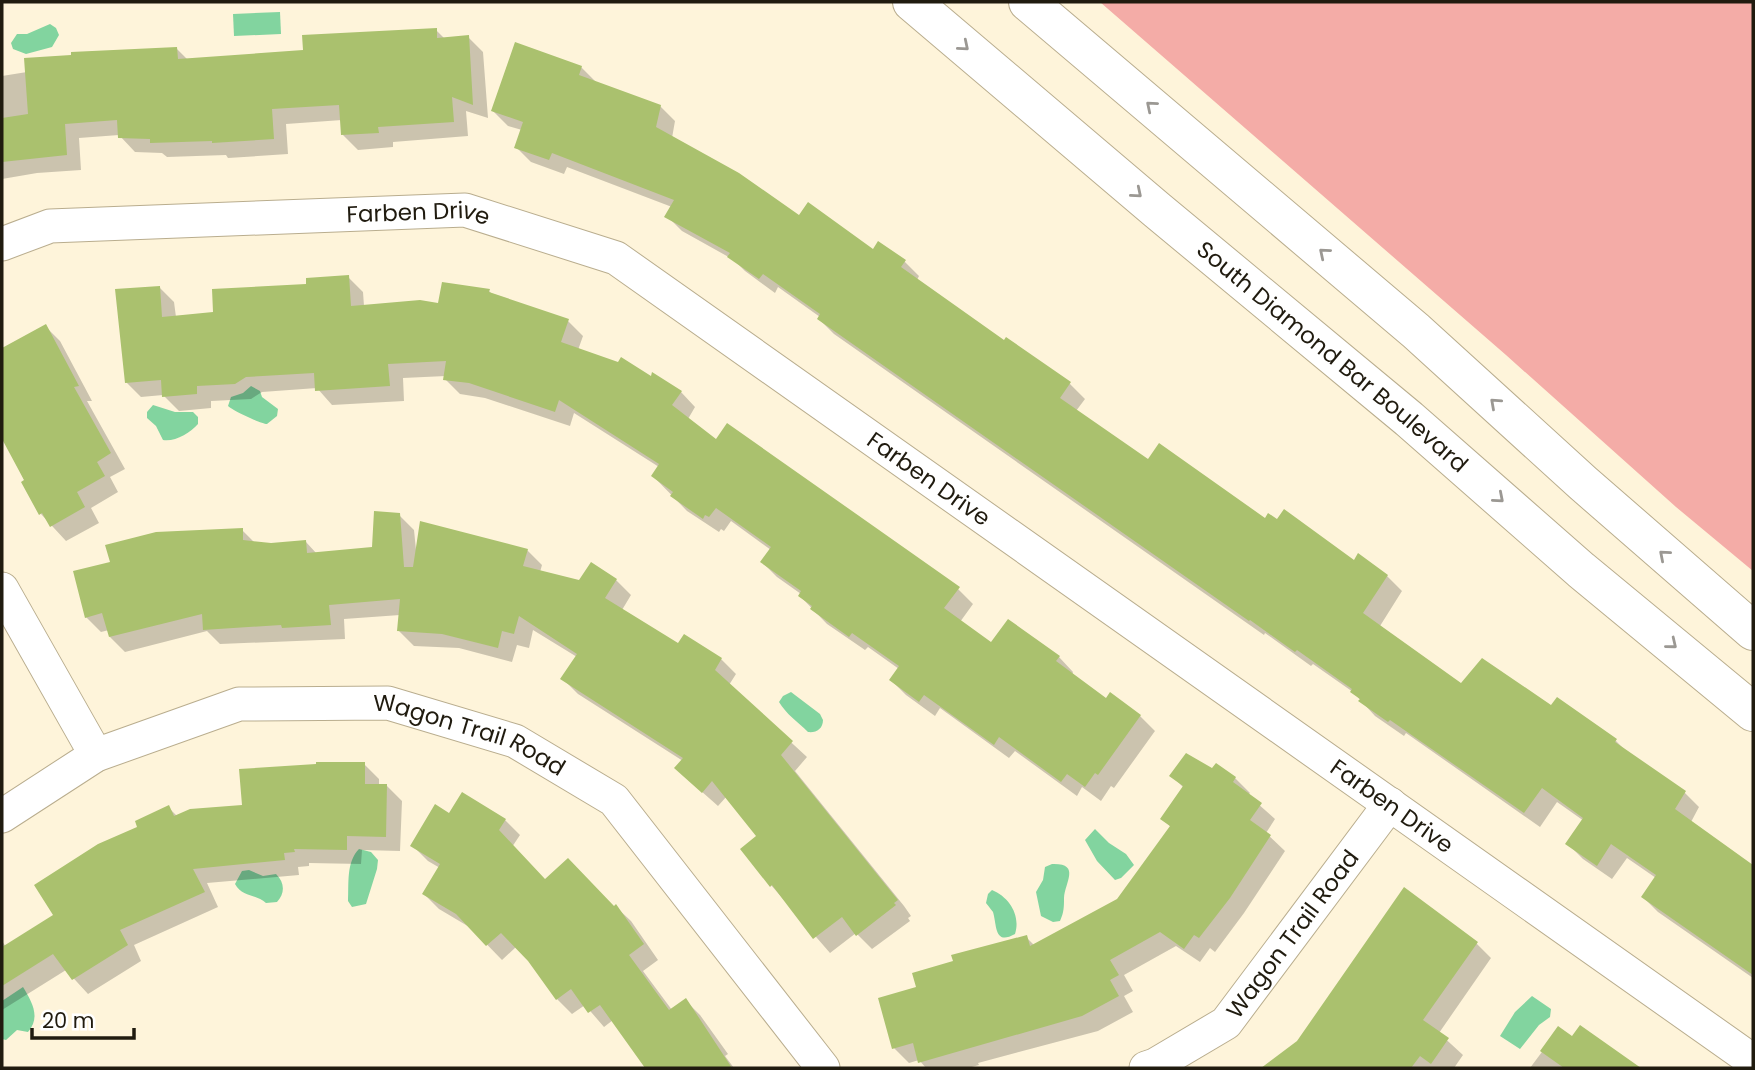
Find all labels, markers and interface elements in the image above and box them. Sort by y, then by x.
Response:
one-way arrow [956,38,969,50]
one-way arrow [1146,102,1159,114]
one-way arrow [1129,185,1142,197]
street label: Farben Drive [346,194,494,233]
street label: South Diamond Bar Boulevard [1190,233,1475,480]
one-way arrow [1319,249,1332,261]
one-way arrow [1490,399,1503,411]
street label: Farben Drive [861,424,997,534]
one-way arrow [1490,489,1503,502]
one-way arrow [1660,551,1673,563]
one-way arrow [1665,636,1677,649]
street label: Wagon Trail Road [373,687,571,783]
street label: Farben Drive [1324,751,1460,861]
street label: Wagon Trail Road [1219,843,1366,1025]
scale bar [32,996,133,1040]
text: 20 m [42,1006,95,1035]

